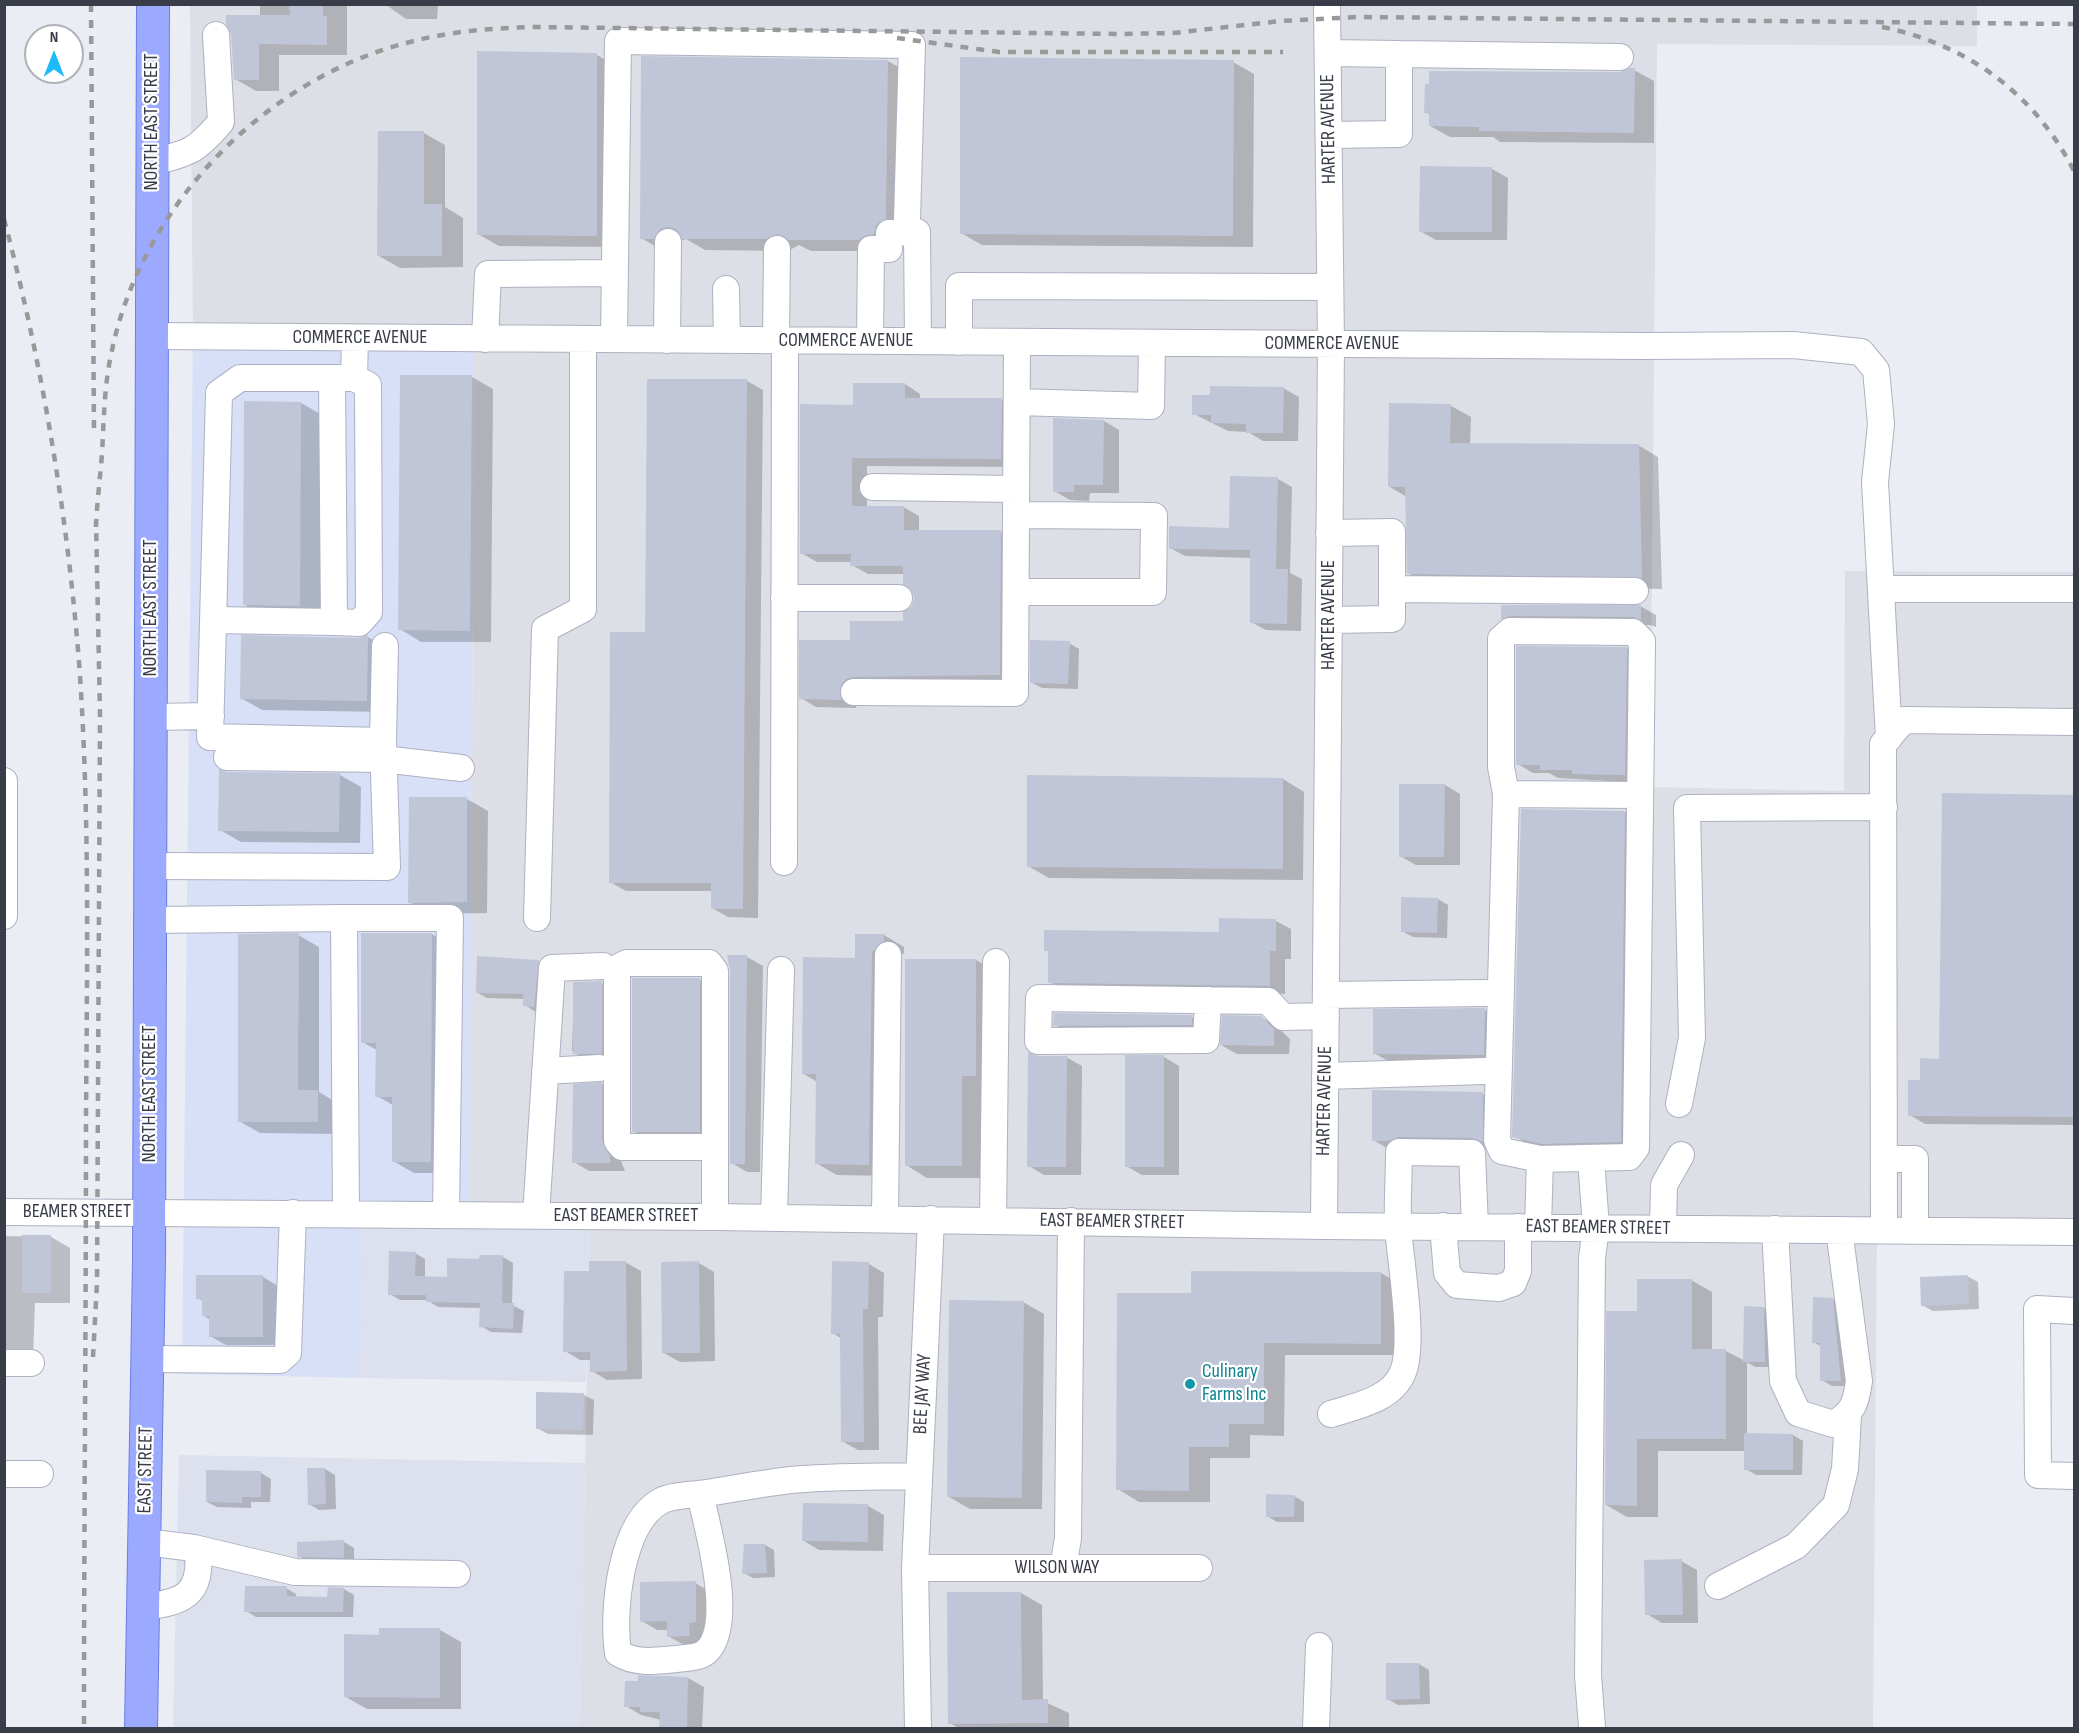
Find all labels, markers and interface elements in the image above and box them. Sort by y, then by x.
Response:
north arrow [24,24,84,84]
text: N [50,28,58,47]
street label: NORTH EAST STREET [140,53,164,191]
street label: HARTER AVENUE [1316,74,1342,184]
street label: COMMERCE AVENUE [292,326,428,350]
street label: COMMERCE AVENUE [778,329,914,353]
street label: COMMERCE AVENUE [1264,332,1400,356]
street label: NORTH EAST STREET [139,539,163,677]
street label: HARTER AVENUE [1317,560,1341,670]
street label: NORTH EAST STREET [138,1025,162,1163]
street label: HARTER AVENUE [1312,1046,1338,1156]
street label: BEAMER STREET [23,1200,131,1224]
street label: EAST BEAMER STREET [554,1204,698,1228]
street label: EAST BEAMER STREET [1039,1209,1185,1235]
street label: EAST BEAMER STREET [1525,1215,1671,1241]
street label: BEE JAY WAY [909,1353,937,1435]
place label: Culinary Farms Inc [1202,1360,1266,1407]
marker: Culinary Farms Inc [1183,1377,1197,1391]
street label: EAST STREET [133,1426,159,1514]
street label: WILSON WAY [1015,1556,1099,1580]

